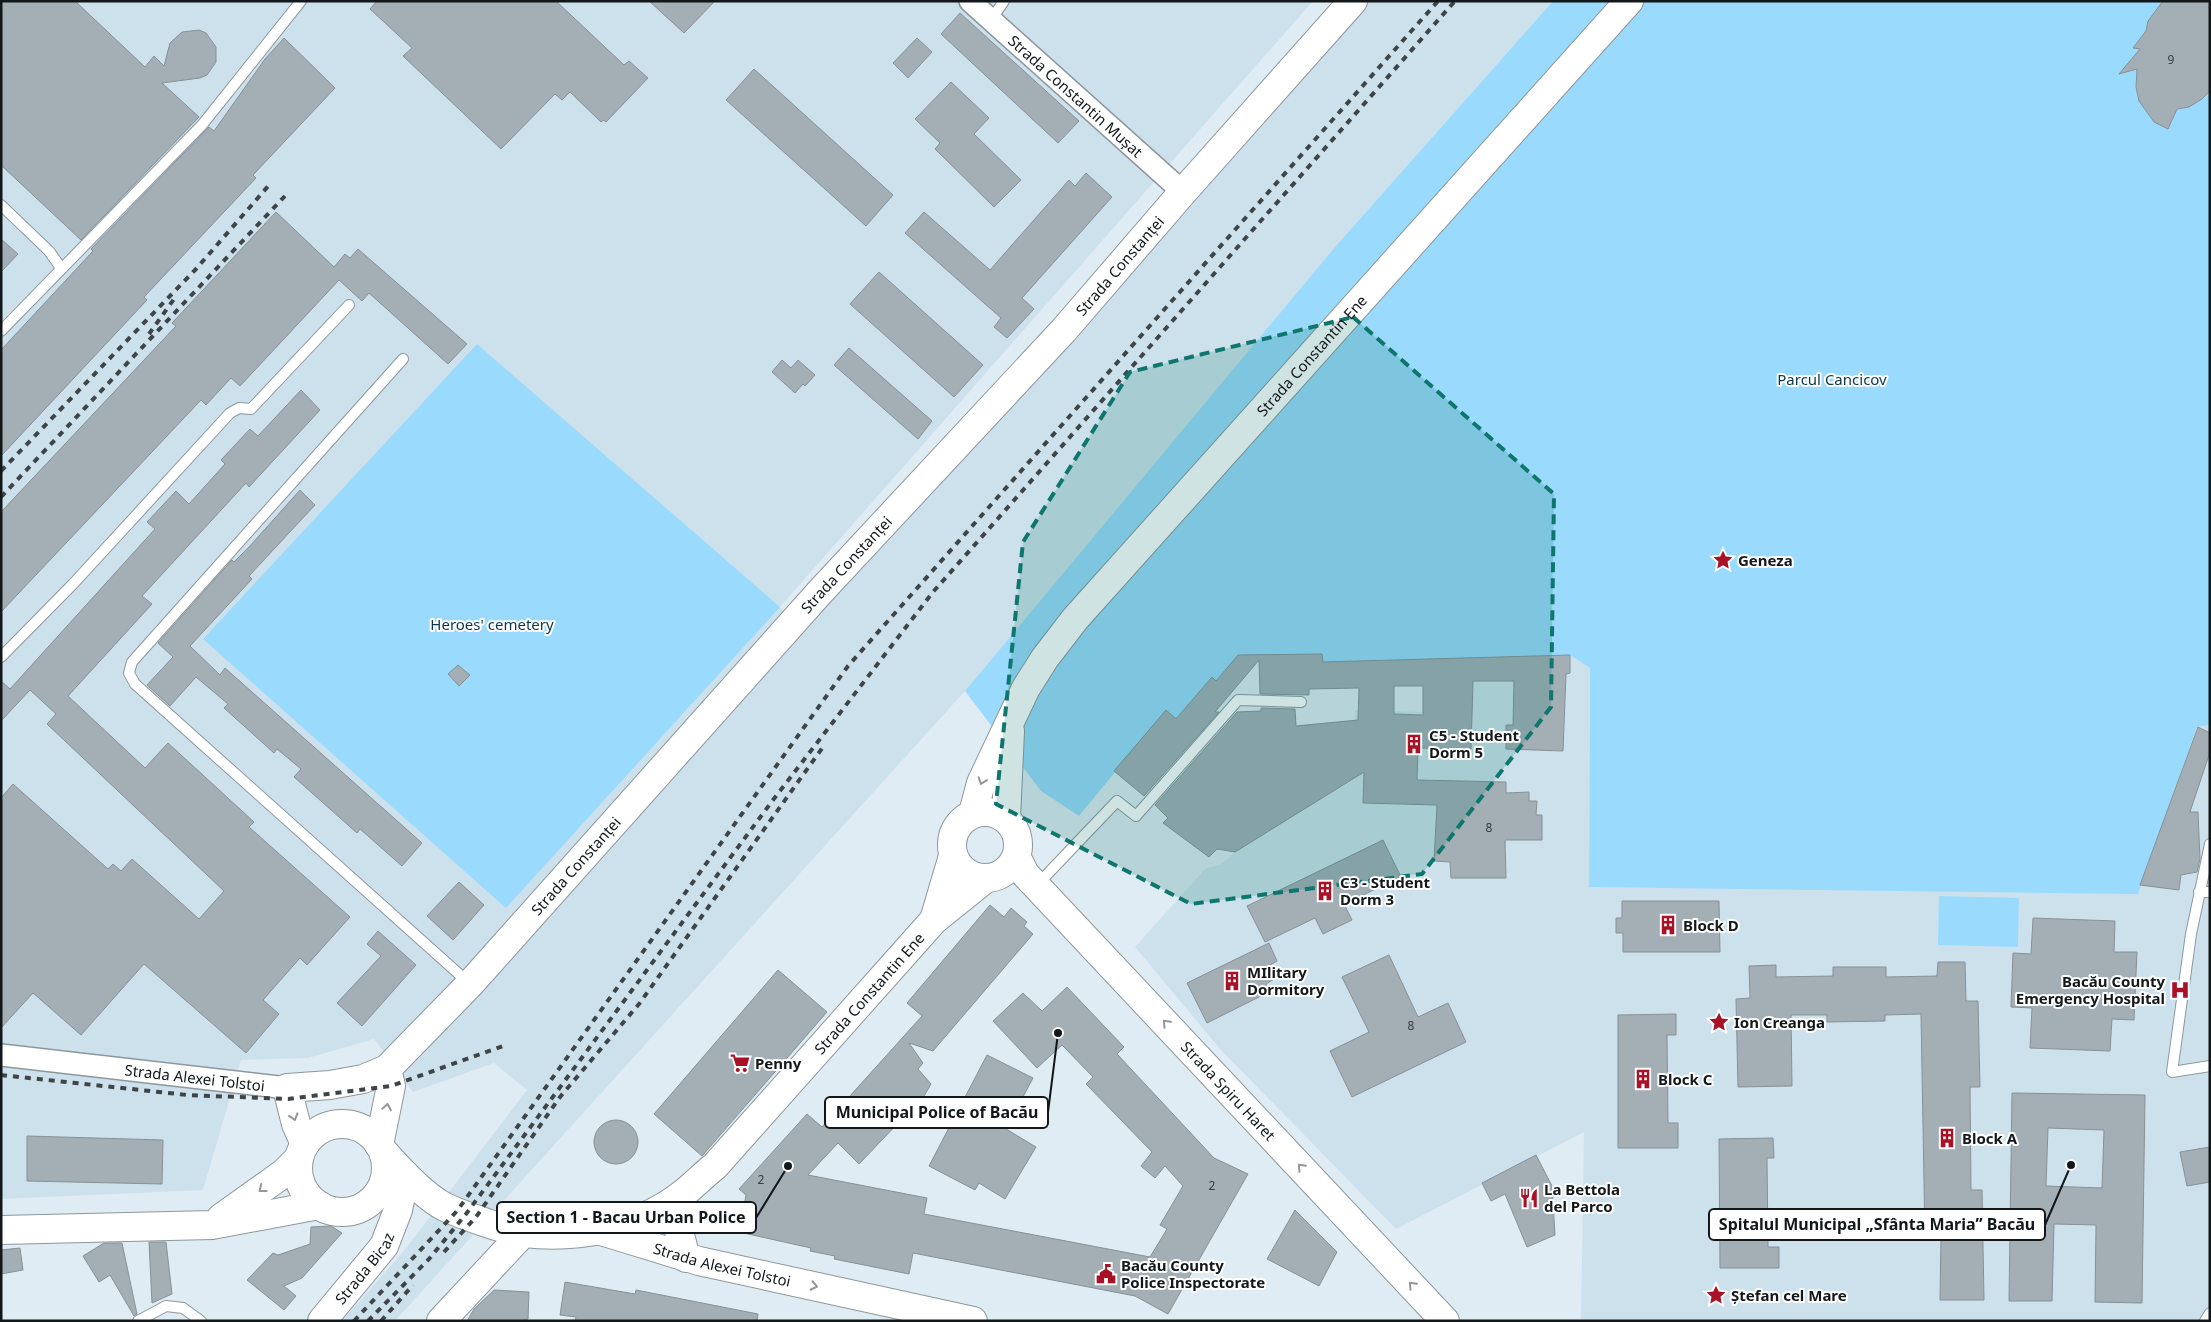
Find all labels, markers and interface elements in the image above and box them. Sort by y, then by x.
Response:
street label: Strada Constantin Mușat [1004,30,1148,162]
house number: 9 [2168,51,2175,68]
street label: Strada Constanței [1071,212,1168,320]
street label: Strada Constantin Ene [1252,290,1371,420]
park label: Parcul Cancicov [1777,369,1887,389]
street label: Strada Constanței [796,511,896,617]
place icon: Geneza [1712,549,1734,571]
place label: Geneza [1738,550,1793,570]
park label: Heroes' cemetery [430,614,554,634]
place label: C5 - Student Dorm 5 [1429,725,1520,762]
building icon: C5 - Student Dorm 5 [1403,733,1425,755]
one-way arrow [978,777,988,785]
street label: Strada Constanței [526,812,625,919]
house number: 8 [1486,819,1493,836]
place label: C3 - Student Dorm 3 [1340,872,1431,909]
building icon: C3 - Student Dorm 3 [1314,880,1336,902]
building icon: Block D [1657,914,1679,936]
place label: Block D [1683,915,1739,935]
street label: Strada Constantin Ene [810,928,928,1058]
place label: MIlitary Dormitory [1247,962,1325,999]
building icon: MIlitary Dormitory [1221,970,1243,992]
place label: Bacău County Emergency Hospital [2016,971,2165,1008]
hospital icon: Bacău County Emergency Hospital [2169,979,2191,1001]
place icon: Ion Creanga [1708,1011,1730,1033]
place label: Ion Creanga [1734,1012,1825,1032]
house number: 8 [1408,1017,1415,1034]
one-way arrow [1163,1019,1172,1028]
street label: Strada Spiru Haret [1177,1036,1281,1145]
supermarket icon: Penny [729,1052,751,1074]
place label: Penny [755,1053,802,1073]
street label: Strada Alexei Tolstoi [124,1059,266,1095]
building icon: Block C [1632,1068,1654,1090]
place label: Block C [1658,1069,1713,1089]
callout: Municipal Police of Bacău [825,1097,1048,1128]
text: Municipal Police of Bacău [836,1101,1038,1123]
one-way arrow [382,1102,392,1111]
one-way arrow [288,1112,298,1120]
building icon: Block A [1936,1127,1958,1149]
place label: Block A [1962,1128,2018,1148]
one-way arrow [1298,1164,1307,1173]
house number: 2 [758,1171,765,1188]
house number: 2 [1209,1177,1216,1194]
place label: La Bettola del Parco [1544,1179,1620,1216]
one-way arrow [259,1184,268,1192]
restaurant icon: La Bettola del Parco [1518,1187,1540,1209]
callout: Section 1 - Bacau Urban Police [497,1202,756,1233]
text: Section 1 - Bacau Urban Police [507,1206,745,1228]
callout: Spitalul Municipal „Sfânta Maria” Bacău [1709,1209,2045,1240]
text: Spitalul Municipal „Sfânta Maria” Bacău [1719,1213,2035,1235]
street label: Strada Bicaz [330,1230,398,1308]
street label: Strada Alexei Tolstoi [651,1238,793,1291]
place label: Bacău County Police Inspectorate [1121,1255,1265,1292]
public building icon: Bacău County Police Inspectorate [1095,1263,1117,1285]
one-way arrow [810,1280,819,1291]
one-way arrow [1409,1282,1418,1291]
place icon: Ștefan cel Mare [1705,1284,1727,1306]
place label: Ștefan cel Mare [1731,1285,1847,1305]

